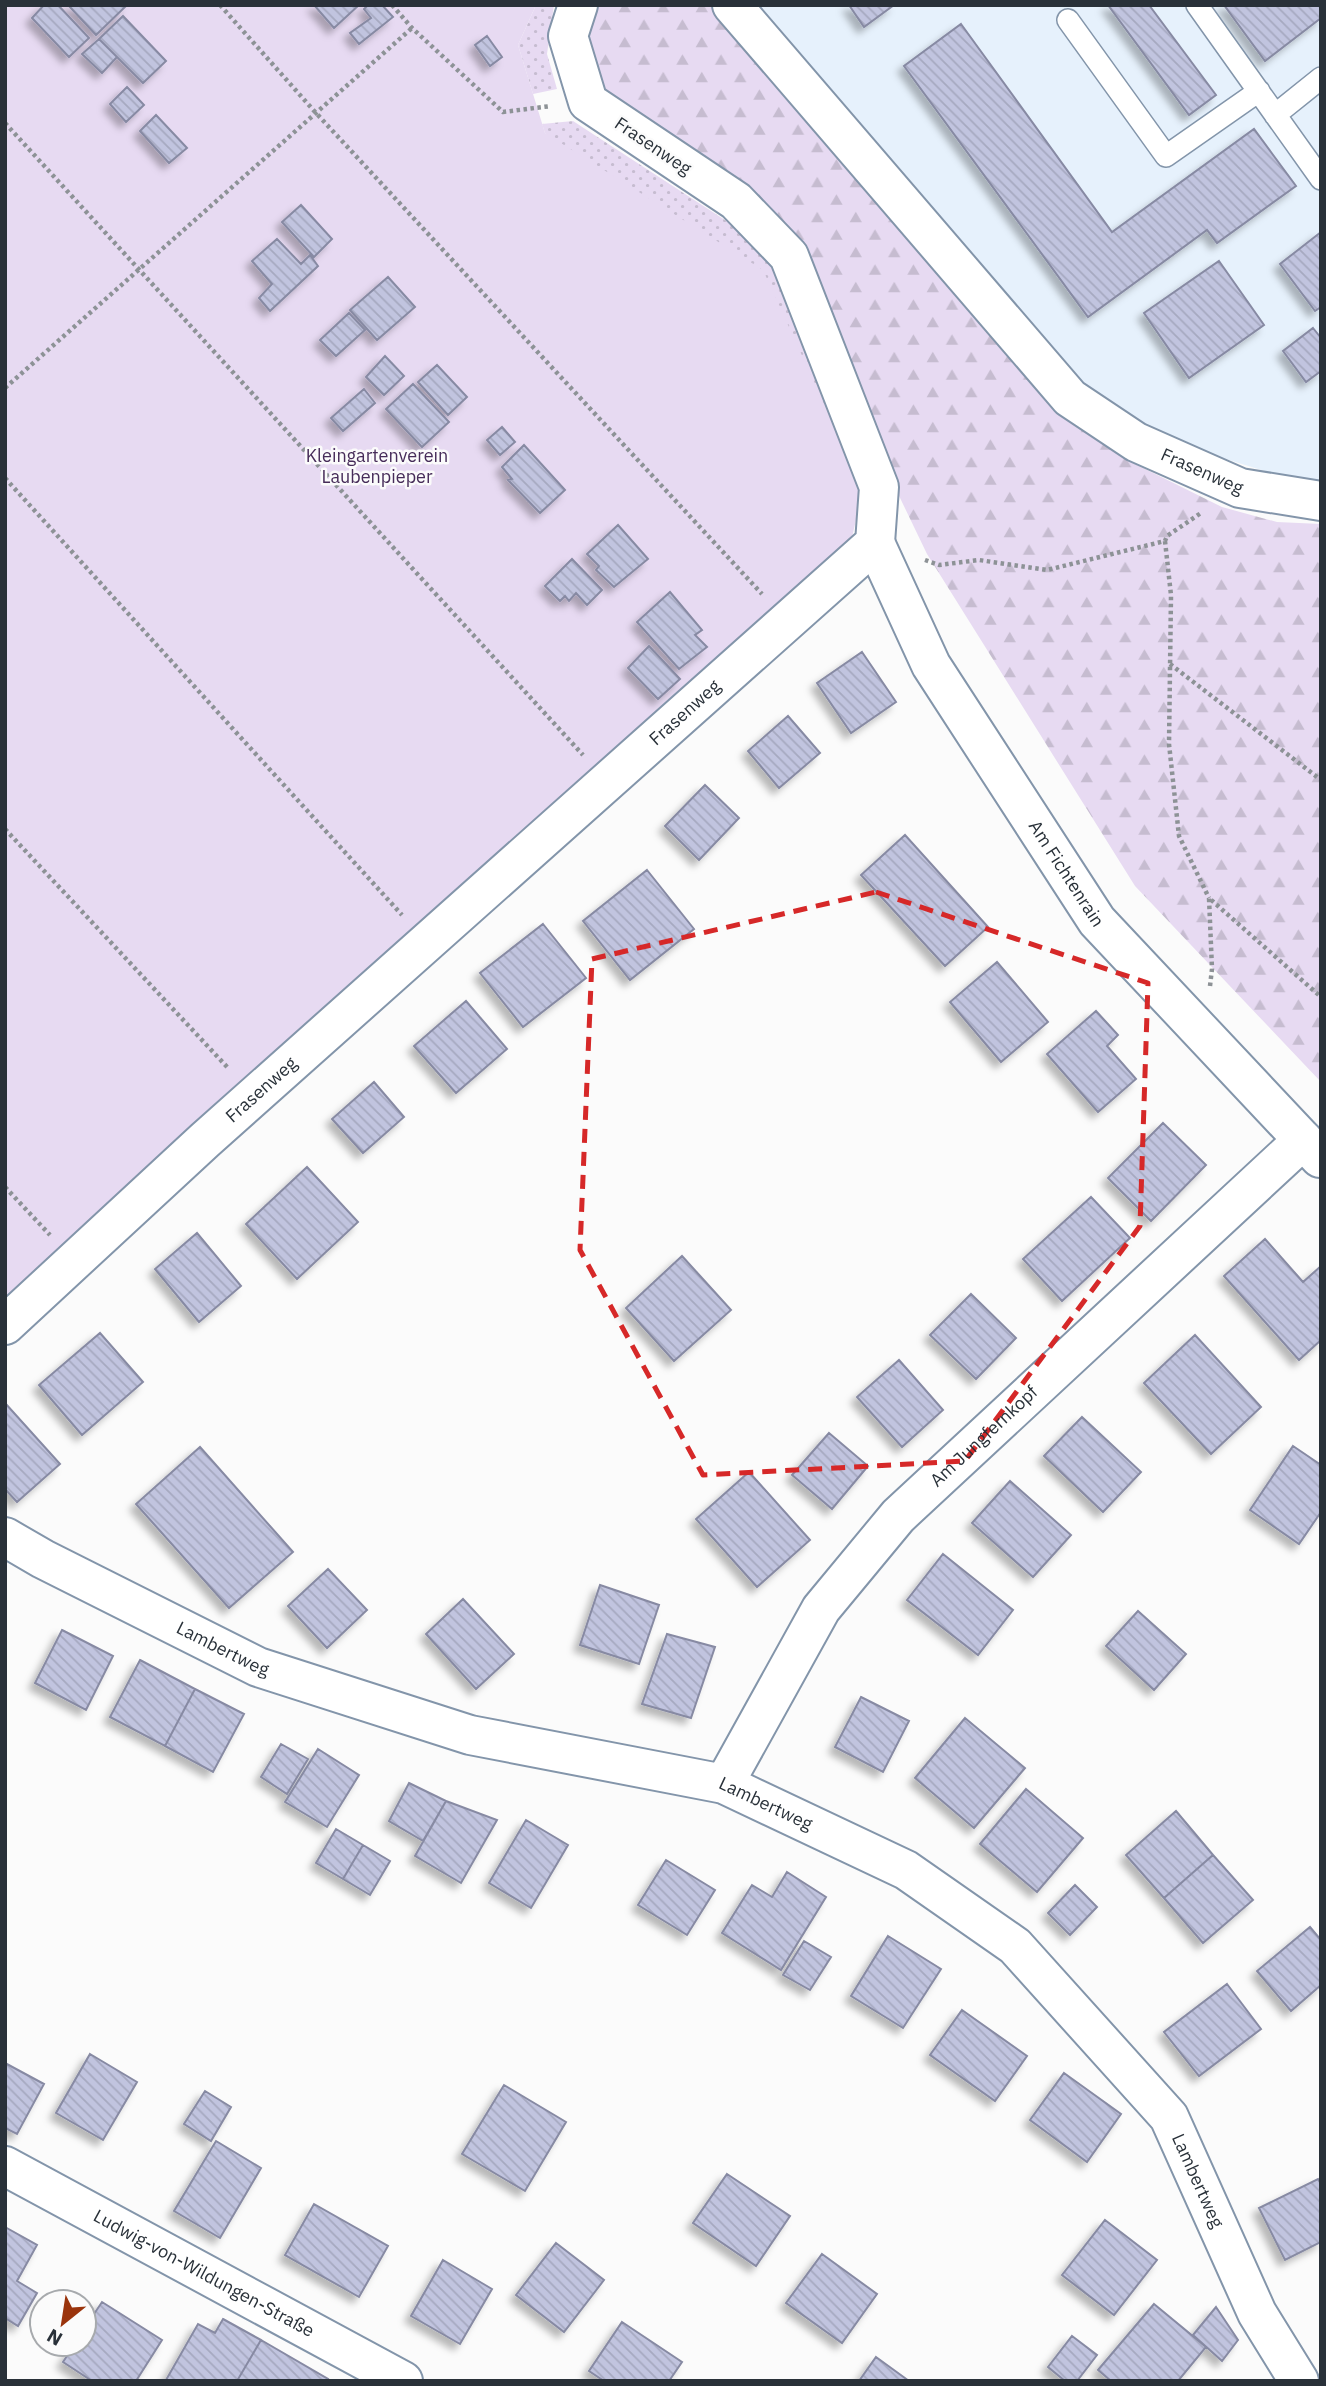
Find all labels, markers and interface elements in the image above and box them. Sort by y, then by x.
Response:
street label: Frasenweg [610,112,696,180]
street label: Frasenweg [1158,443,1248,499]
park label: Kleingartenverein Laubenpieper [306,444,448,488]
street label: Frasenweg [644,674,725,750]
street label: Am Fichtenrain [1024,816,1110,931]
street label: Frasenweg [221,1051,302,1127]
street label: Am Jungfernkopf [925,1380,1042,1492]
street label: Lambertweg [173,1616,273,1681]
street label: Lambertweg [715,1771,817,1835]
street label: Lambertweg [1167,2130,1229,2232]
street label: Ludwig-von-Wildungen-Straße [90,2204,319,2342]
north arrow [28,2288,98,2358]
text: N [43,2324,66,2352]

